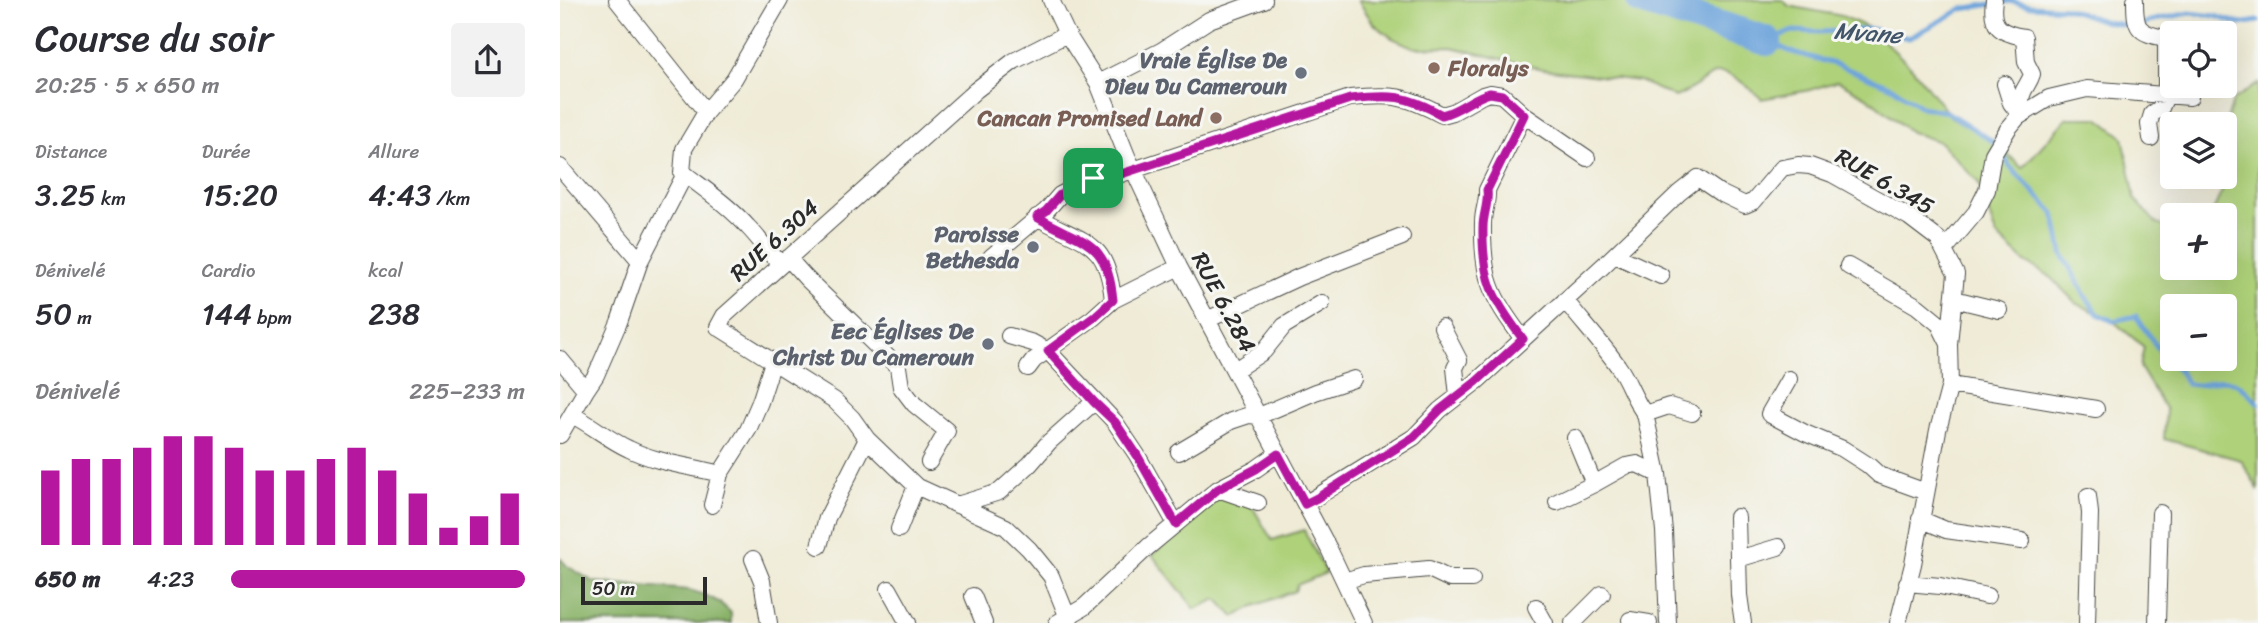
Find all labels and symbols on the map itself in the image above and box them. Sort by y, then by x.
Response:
water label: Mvane [1833,10,1906,57]
place label: Vraie Église De Dieu Du Cameroun [1105,40,1288,107]
place label: Floralys [1447,48,1529,89]
marker: Floralys [1426,60,1442,76]
marker: Vraie Église De Dieu Du Cameroun [1293,65,1309,81]
place label: Cancan Promised Land [976,98,1204,139]
marker: Cancan Promised Land [1208,110,1224,126]
street label: RUE 6.345 [1827,136,1942,226]
pin [1063,148,1123,208]
street label: RUE 6.304 [720,189,829,292]
place label: Paroisse Bethesda [926,214,1019,281]
marker: Paroisse Bethesda [1025,239,1041,255]
street label: RUE 6.284 [1180,244,1267,360]
place label: Eec Églises De Christ Du Cameroun [772,311,974,378]
marker: Eec Églises De Christ Du Cameroun [980,336,996,352]
scale bar [581,574,707,606]

